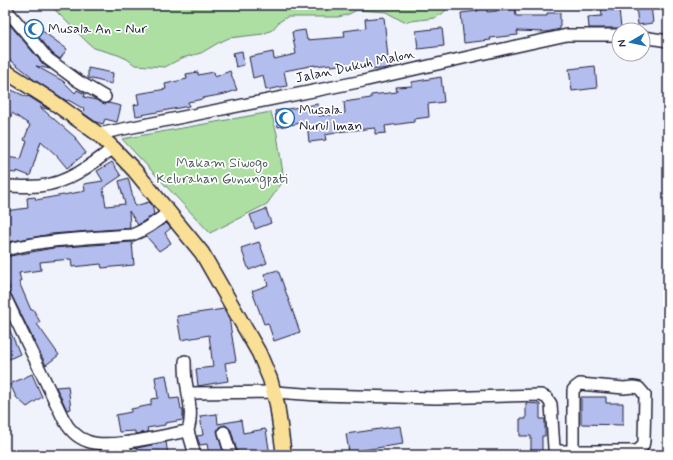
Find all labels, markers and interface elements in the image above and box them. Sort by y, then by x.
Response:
mosque icon: Musala An - Nur [23,18,45,40]
place label: Musala An - Nur [48,20,147,38]
north arrow [611,22,651,62]
text: N [615,39,630,48]
street label: Jalan Dukuh Malon [294,45,416,87]
place label: Musala Nurul Iman [299,101,362,135]
mosque icon: Musala Nurul Iman [274,107,296,129]
park label: Makam Siwogo Kelurahan Gunungpati [156,154,288,189]

